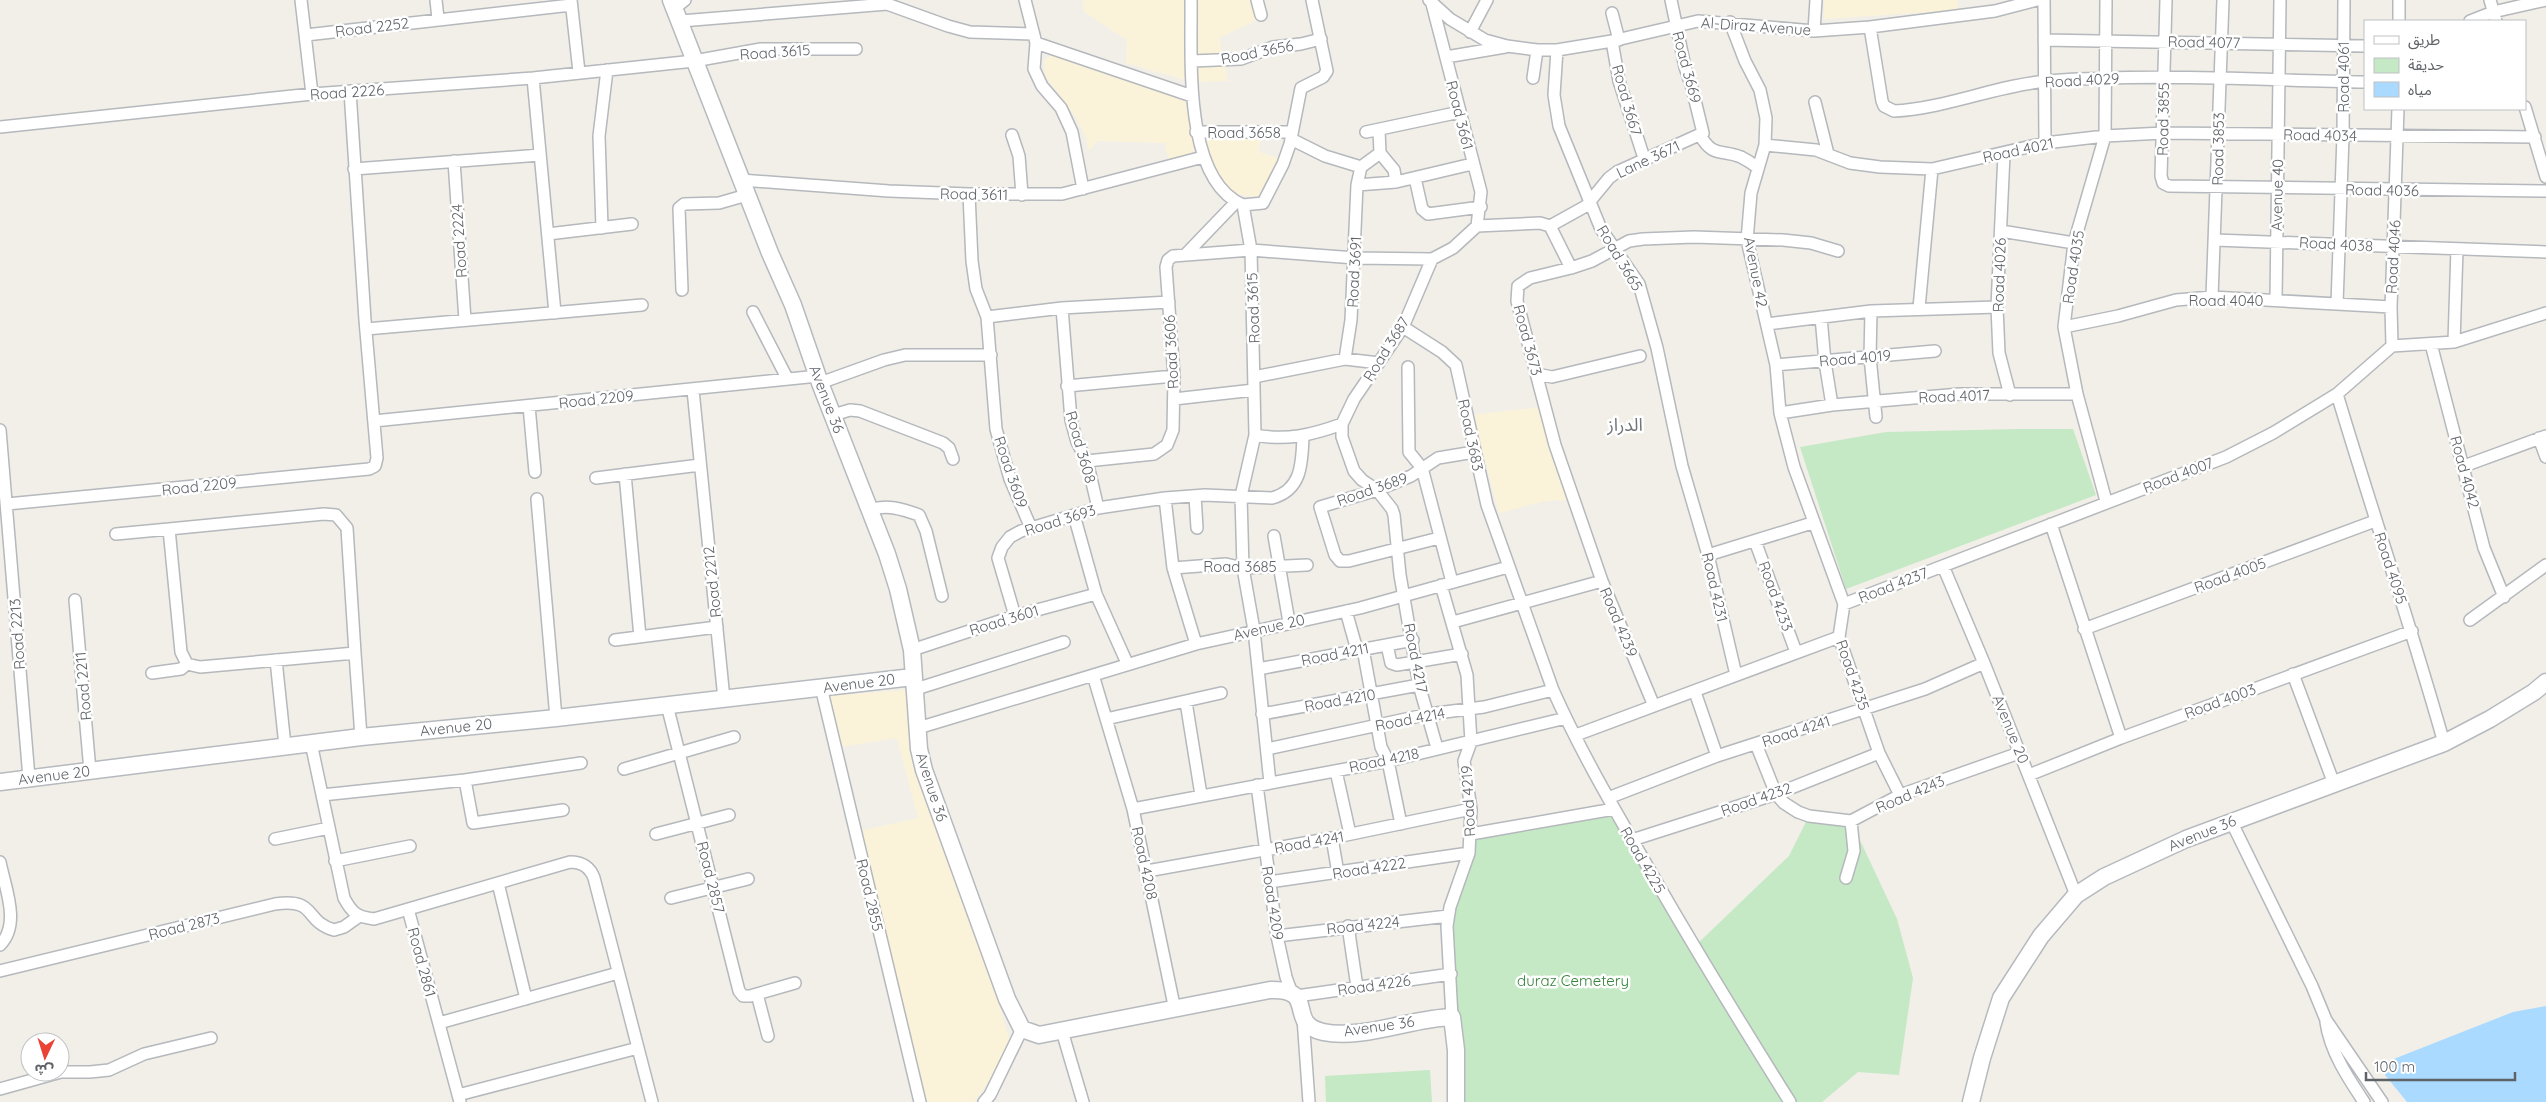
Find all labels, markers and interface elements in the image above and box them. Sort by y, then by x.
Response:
street label: Road 2252 [334,13,410,41]
street label: Al-Diraz Avenue [1700,13,1812,39]
legend [2364,20,2526,110]
street label: Road 3669 [1668,29,1706,105]
text: طريق [2408,30,2440,50]
street label: Road 4077 [2167,32,2241,52]
street label: Road 3656 [1219,36,1295,68]
street label: Road 3615 [739,40,811,64]
street label: Road 4061 [2334,41,2353,113]
text: حديقة [2408,55,2444,74]
street label: Road 3667 [1608,62,1646,138]
street label: Road 4029 [2044,69,2120,91]
street label: Road 3661 [1442,78,1478,152]
street label: Road 2226 [309,80,385,104]
text: مياه [2408,80,2432,99]
street label: Road 3855 [2153,82,2173,156]
street label: Road 3853 [2208,112,2228,186]
street label: Road 3658 [1207,123,1281,142]
street label: Road 4034 [2283,125,2357,145]
street label: Road 4021 [1981,133,2055,167]
street label: Lane 3671 [1613,136,1683,182]
street label: Avenue 40 [2267,159,2287,231]
street label: Road 4036 [2345,180,2419,200]
street label: Road 3611 [940,184,1008,204]
street label: Road 2224 [447,203,471,279]
street label: Road 4046 [2382,219,2404,295]
street label: Road 3665 [1593,222,1647,294]
street label: Road 4035 [2058,229,2088,305]
street label: Road 4038 [2298,233,2374,255]
street label: Avenue 42 [1740,235,1772,309]
street label: Road 3691 [1343,236,1365,308]
street label: Road 4026 [1988,237,2010,313]
street label: Road 3615 [1242,272,1264,344]
street label: Road 4040 [2189,291,2264,310]
street label: Road 3673 [1509,302,1547,378]
street label: Road 3687 [1359,313,1413,385]
street label: Road 3606 [1160,314,1182,390]
street label: Road 4019 [1818,345,1892,371]
street label: Avenue 36 [805,362,849,436]
street label: Road 4017 [1918,385,1990,407]
street label: Road 2209 [558,386,634,412]
street label: Road 3683 [1454,397,1488,473]
street label: Road 3608 [1062,409,1100,485]
district label: الدراز [1606,413,1643,436]
street label: Road 3609 [990,434,1032,510]
street label: Road 4042 [2446,434,2484,510]
street label: Road 4007 [2140,453,2216,497]
street label: Road 3689 [1334,468,1410,510]
street label: Road 2209 [161,473,237,499]
street label: Road 3693 [1022,500,1098,540]
street label: Road 4095 [2370,530,2412,606]
street label: Road 2212 [699,545,725,619]
street label: Road 4231 [1698,550,1732,624]
street label: Road 4005 [2191,553,2269,597]
street label: Road 3685 [1203,557,1277,576]
street label: Road 4233 [1755,558,1797,634]
street label: Road 4237 [1855,563,1931,607]
street label: Road 4239 [1596,584,1642,660]
street label: Road 2213 [5,598,29,670]
street label: Road 3601 [967,600,1041,640]
street label: Avenue 20 [1231,610,1307,644]
street label: Road 4217 [1400,621,1432,695]
street label: Road 4235 [1832,637,1874,713]
street label: Road 4211 [1299,638,1371,670]
street label: Road 2211 [71,651,95,721]
street label: Avenue 20 [822,669,896,697]
street label: Road 4003 [2182,679,2259,723]
street label: Road 4210 [1303,684,1377,716]
street label: Avenue 20 [1989,692,2033,766]
street label: Road 4214 [1373,703,1447,735]
street label: Road 4241 [1759,711,1833,751]
street label: Avenue 20 [419,714,493,740]
street label: Road 4218 [1347,743,1421,777]
street label: Avenue 36 [912,750,952,824]
street label: Avenue 20 [17,761,91,789]
street label: Road 4219 [1457,765,1479,837]
street label: Road 4243 [1873,771,1947,817]
street label: Road 4232 [1718,778,1794,820]
street label: Avenue 36 [2165,811,2239,855]
street label: Road 4225 [1616,823,1670,897]
street label: Road 4208 [1128,825,1162,901]
street label: Road 4241 [1273,827,1345,857]
street label: Road 2857 [693,839,729,915]
street label: Road 4222 [1331,853,1407,883]
street label: Road 2855 [852,857,888,933]
street label: Road 4209 [1258,865,1288,941]
street label: Road 2873 [146,908,222,944]
street label: Road 4224 [1325,912,1401,938]
street label: Road 2861 [404,925,440,999]
street label: Road 4226 [1336,970,1412,1000]
park label: duraz Cemetery [1517,971,1629,990]
street label: Avenue 36 [1342,1012,1416,1040]
north arrow [20,1032,70,1082]
scale bar [2366,1050,2515,1082]
text: 100 m [2374,1057,2415,1076]
text: ش [34,1060,54,1080]

